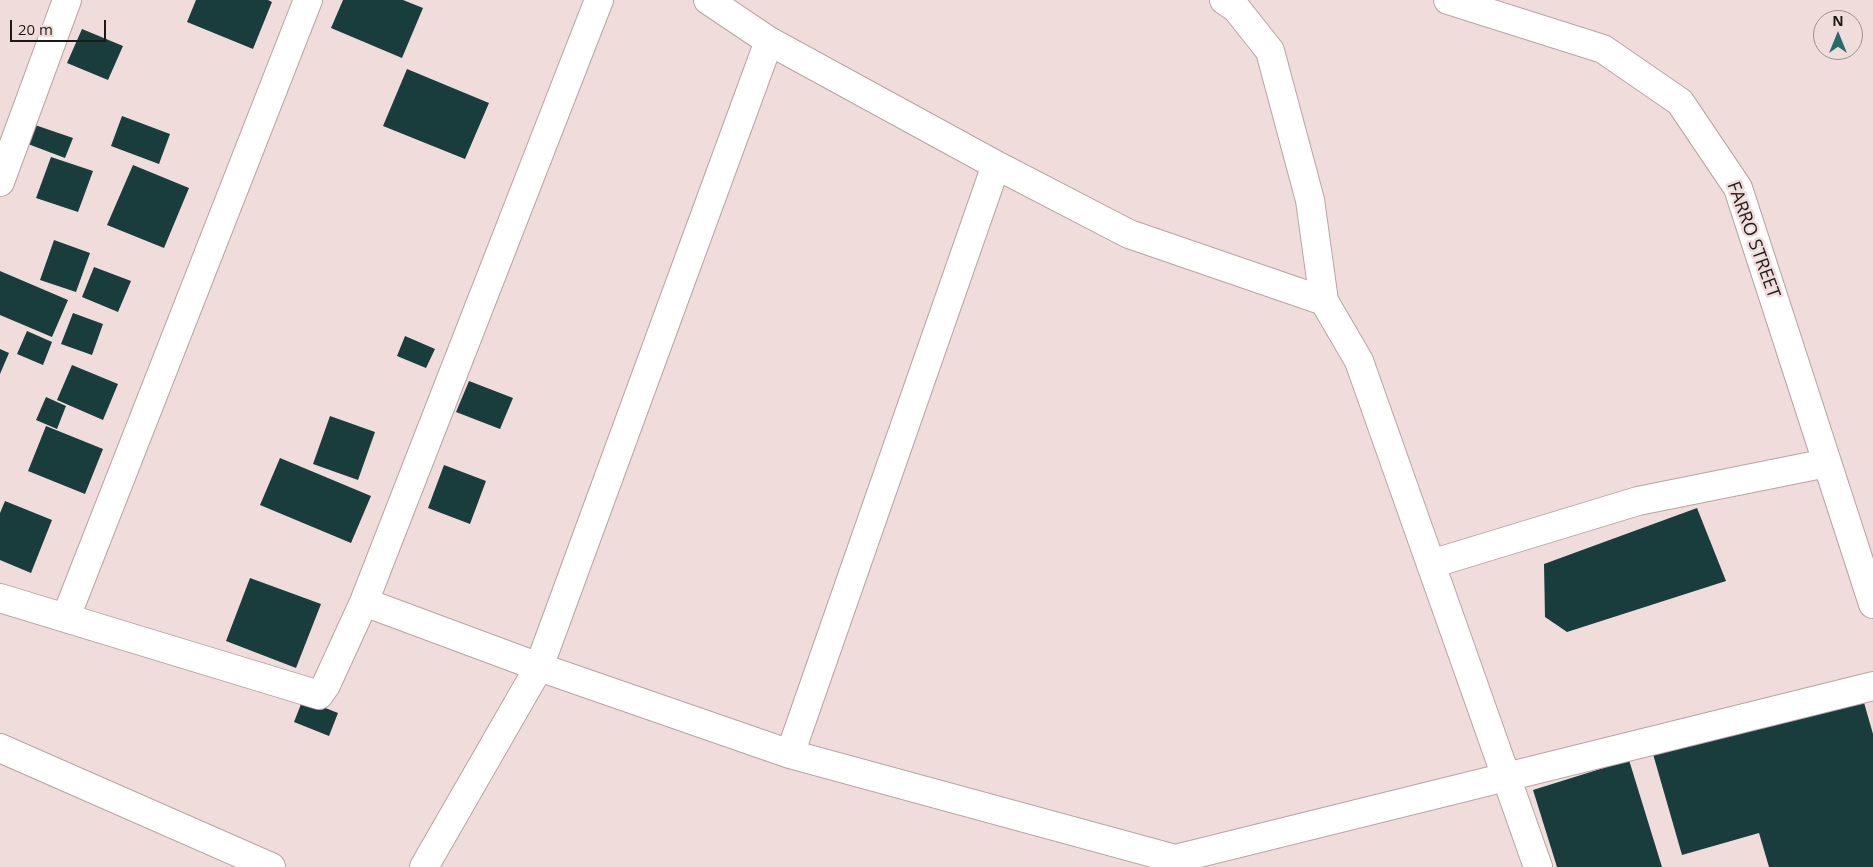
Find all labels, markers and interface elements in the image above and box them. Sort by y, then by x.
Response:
scale bar [12,10,109,42]
north arrow [1813,10,1863,60]
text: N [1832,11,1844,30]
text: 20 m [18,19,53,39]
street label: FARRO STREET [1722,179,1784,301]

